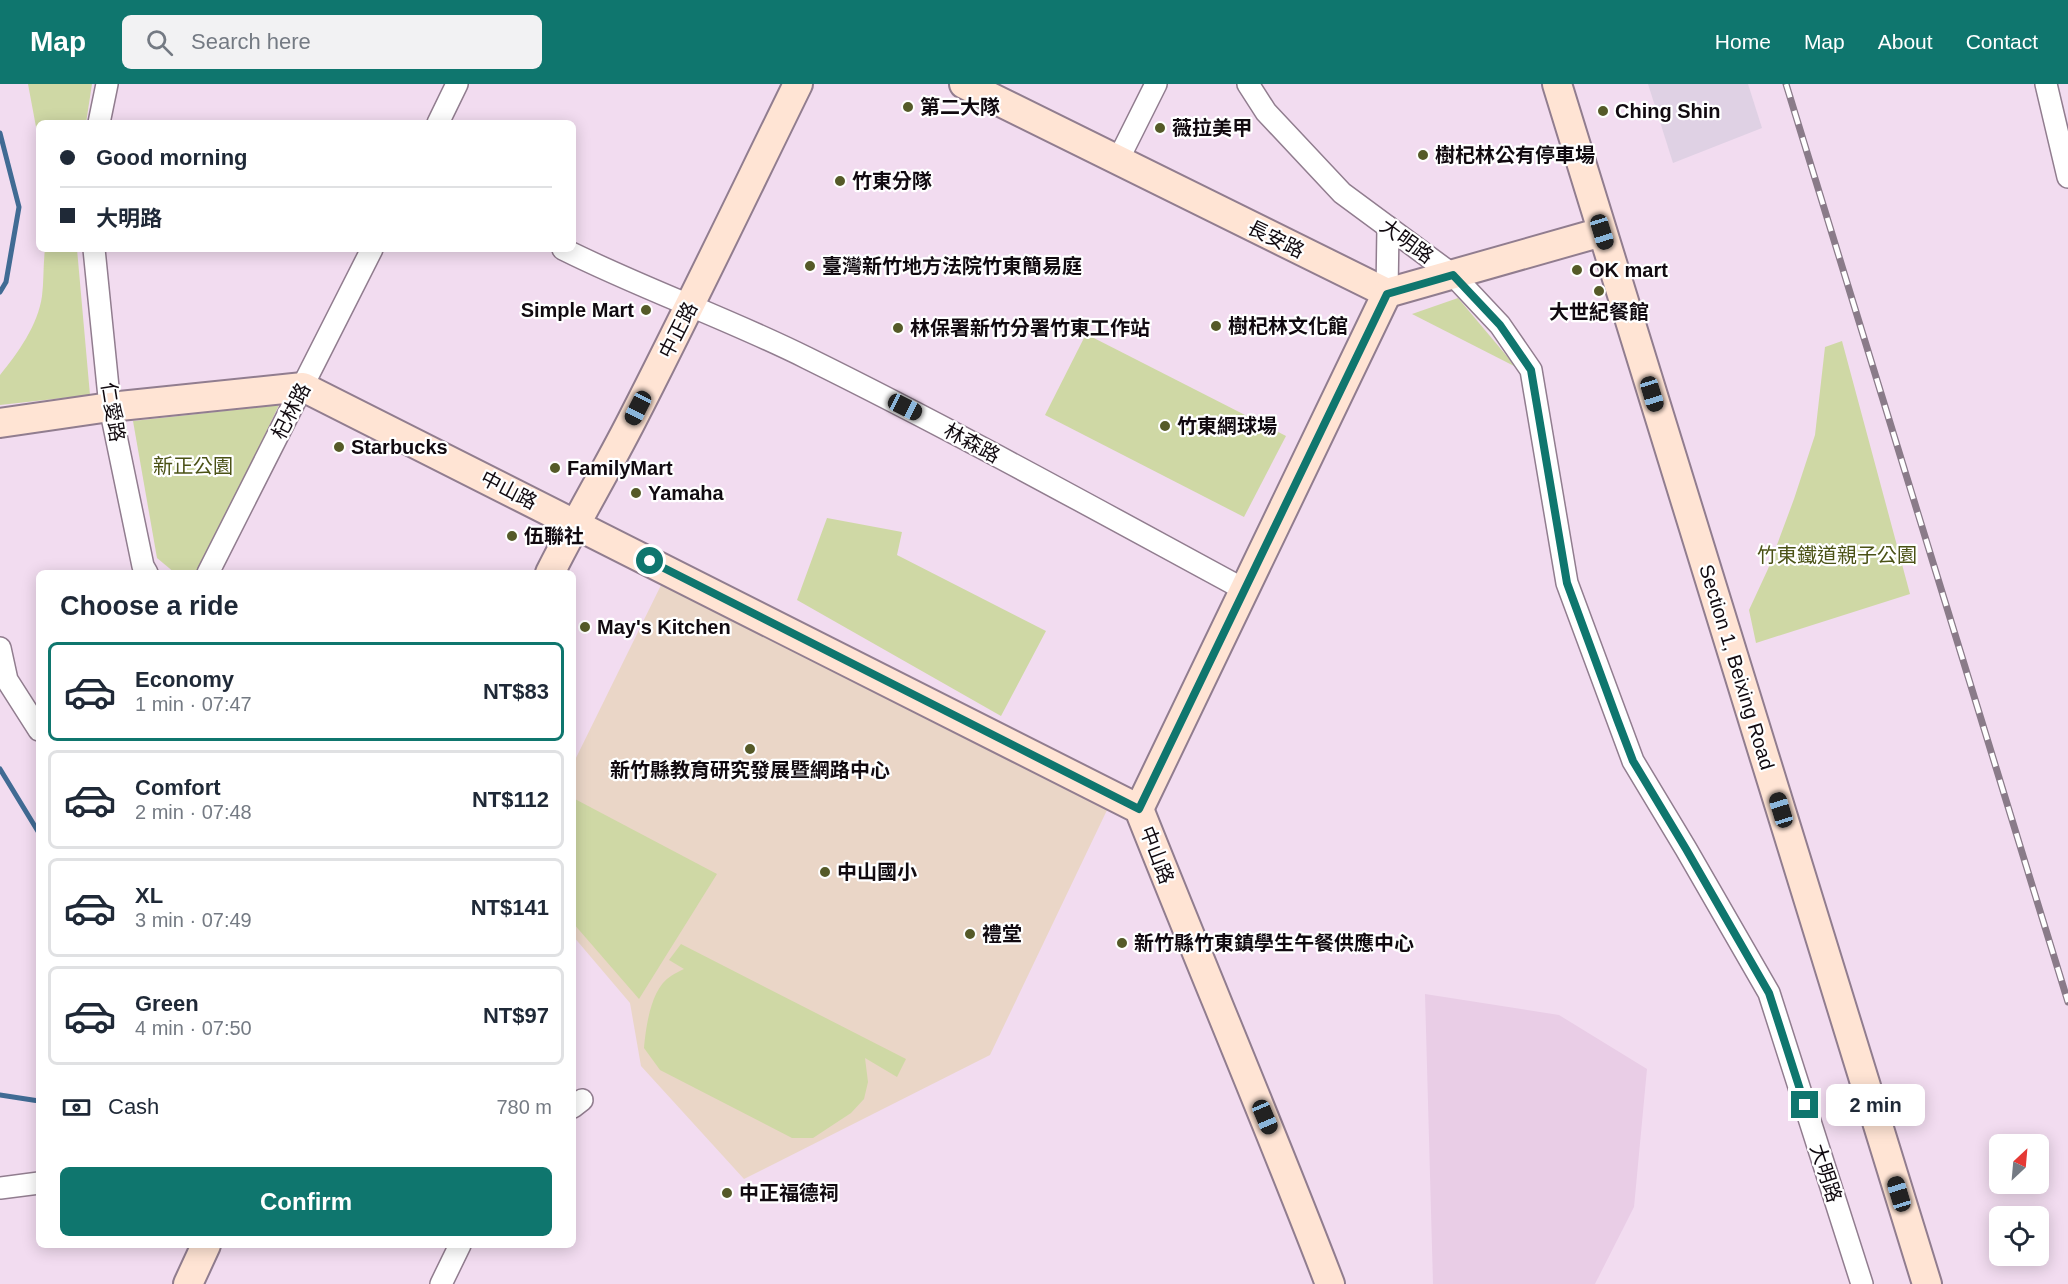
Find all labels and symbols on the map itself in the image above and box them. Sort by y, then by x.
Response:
place label: 第二大隊 [920,96,1000,118]
marker: 第二大隊 [901,100,915,114]
place label: Ching Shin [1615,100,1721,122]
marker: Ching Shin [1596,104,1610,118]
place label: 薇拉美甲 [1172,117,1252,139]
marker: 薇拉美甲 [1153,121,1167,135]
place label: 樹杞林公有停車場 [1435,144,1595,166]
marker: 樹杞林公有停車場 [1416,148,1430,162]
place label: 竹東分隊 [852,170,932,192]
marker: 竹東分隊 [833,174,847,188]
car [1588,212,1616,252]
street label: 大明路 [1376,214,1438,268]
street label: 長安路 [1244,216,1308,262]
place label: 臺灣新竹地方法院竹東簡易庭 [822,255,1082,277]
marker: 臺灣新竹地方法院竹東簡易庭 [803,259,817,273]
place label: OK mart [1589,259,1668,281]
marker: OK mart [1570,263,1584,277]
marker: 大世紀餐館 [1592,284,1606,298]
street label: 中正路 [655,298,701,362]
place label: Simple Mart [521,299,634,321]
place label: 大世紀餐館 [1549,301,1649,323]
marker: Simple Mart [639,303,653,317]
place label: 樹杞林文化館 [1228,315,1348,337]
place label: 林保署新竹分署竹東工作站 [910,317,1150,339]
marker: 樹杞林文化館 [1209,319,1223,333]
marker: 林保署新竹分署竹東工作站 [891,321,905,335]
car [1638,374,1666,414]
street label: 杞林路 [268,379,314,443]
street label: 仁愛路 [97,381,129,443]
car [622,388,654,428]
car [885,391,925,423]
place label: 竹東網球場 [1177,415,1277,437]
street label: 林森路 [940,419,1004,467]
marker: 竹東網球場 [1158,419,1172,433]
place label: Starbucks [351,436,448,458]
marker: Starbucks [332,440,346,454]
park label: 新正公園 [153,455,233,477]
place label: FamilyMart [567,457,673,479]
marker: FamilyMart [548,461,562,475]
street label: 中山路 [477,467,541,513]
place label: Yamaha [648,482,724,504]
marker: Yamaha [629,486,643,500]
place label: 伍聯社 [524,525,584,547]
marker: 伍聯社 [505,529,519,543]
park label: 竹東鐵道親子公園 [1757,544,1917,566]
route start [636,547,663,574]
street label: Section 1, Beixing Road [1695,562,1779,772]
place label: May's Kitchen [597,616,731,638]
marker: May's Kitchen [578,620,592,634]
marker: 新竹縣教育研究發展暨網路中心 [743,742,757,756]
place label: 新竹縣教育研究發展暨網路中心 [610,759,890,781]
car [1767,790,1795,830]
street label: 中山路 [1136,823,1178,887]
place label: 中山國小 [837,861,917,883]
marker: 中山國小 [818,865,832,879]
place label: 禮堂 [982,923,1022,945]
marker: 禮堂 [963,927,977,941]
place label: 新竹縣竹東鎮學生午餐供應中心 [1134,932,1414,954]
marker: 新竹縣竹東鎮學生午餐供應中心 [1115,936,1129,950]
callout: 2 min [1826,1084,1925,1126]
route end [1791,1091,1818,1118]
car [1250,1097,1280,1137]
north arrow [1989,1134,2049,1194]
street label: 大明路 [1806,1141,1846,1205]
car [1885,1174,1913,1214]
place label: 中正福德祠 [739,1182,839,1204]
marker: 中正福德祠 [720,1186,734,1200]

